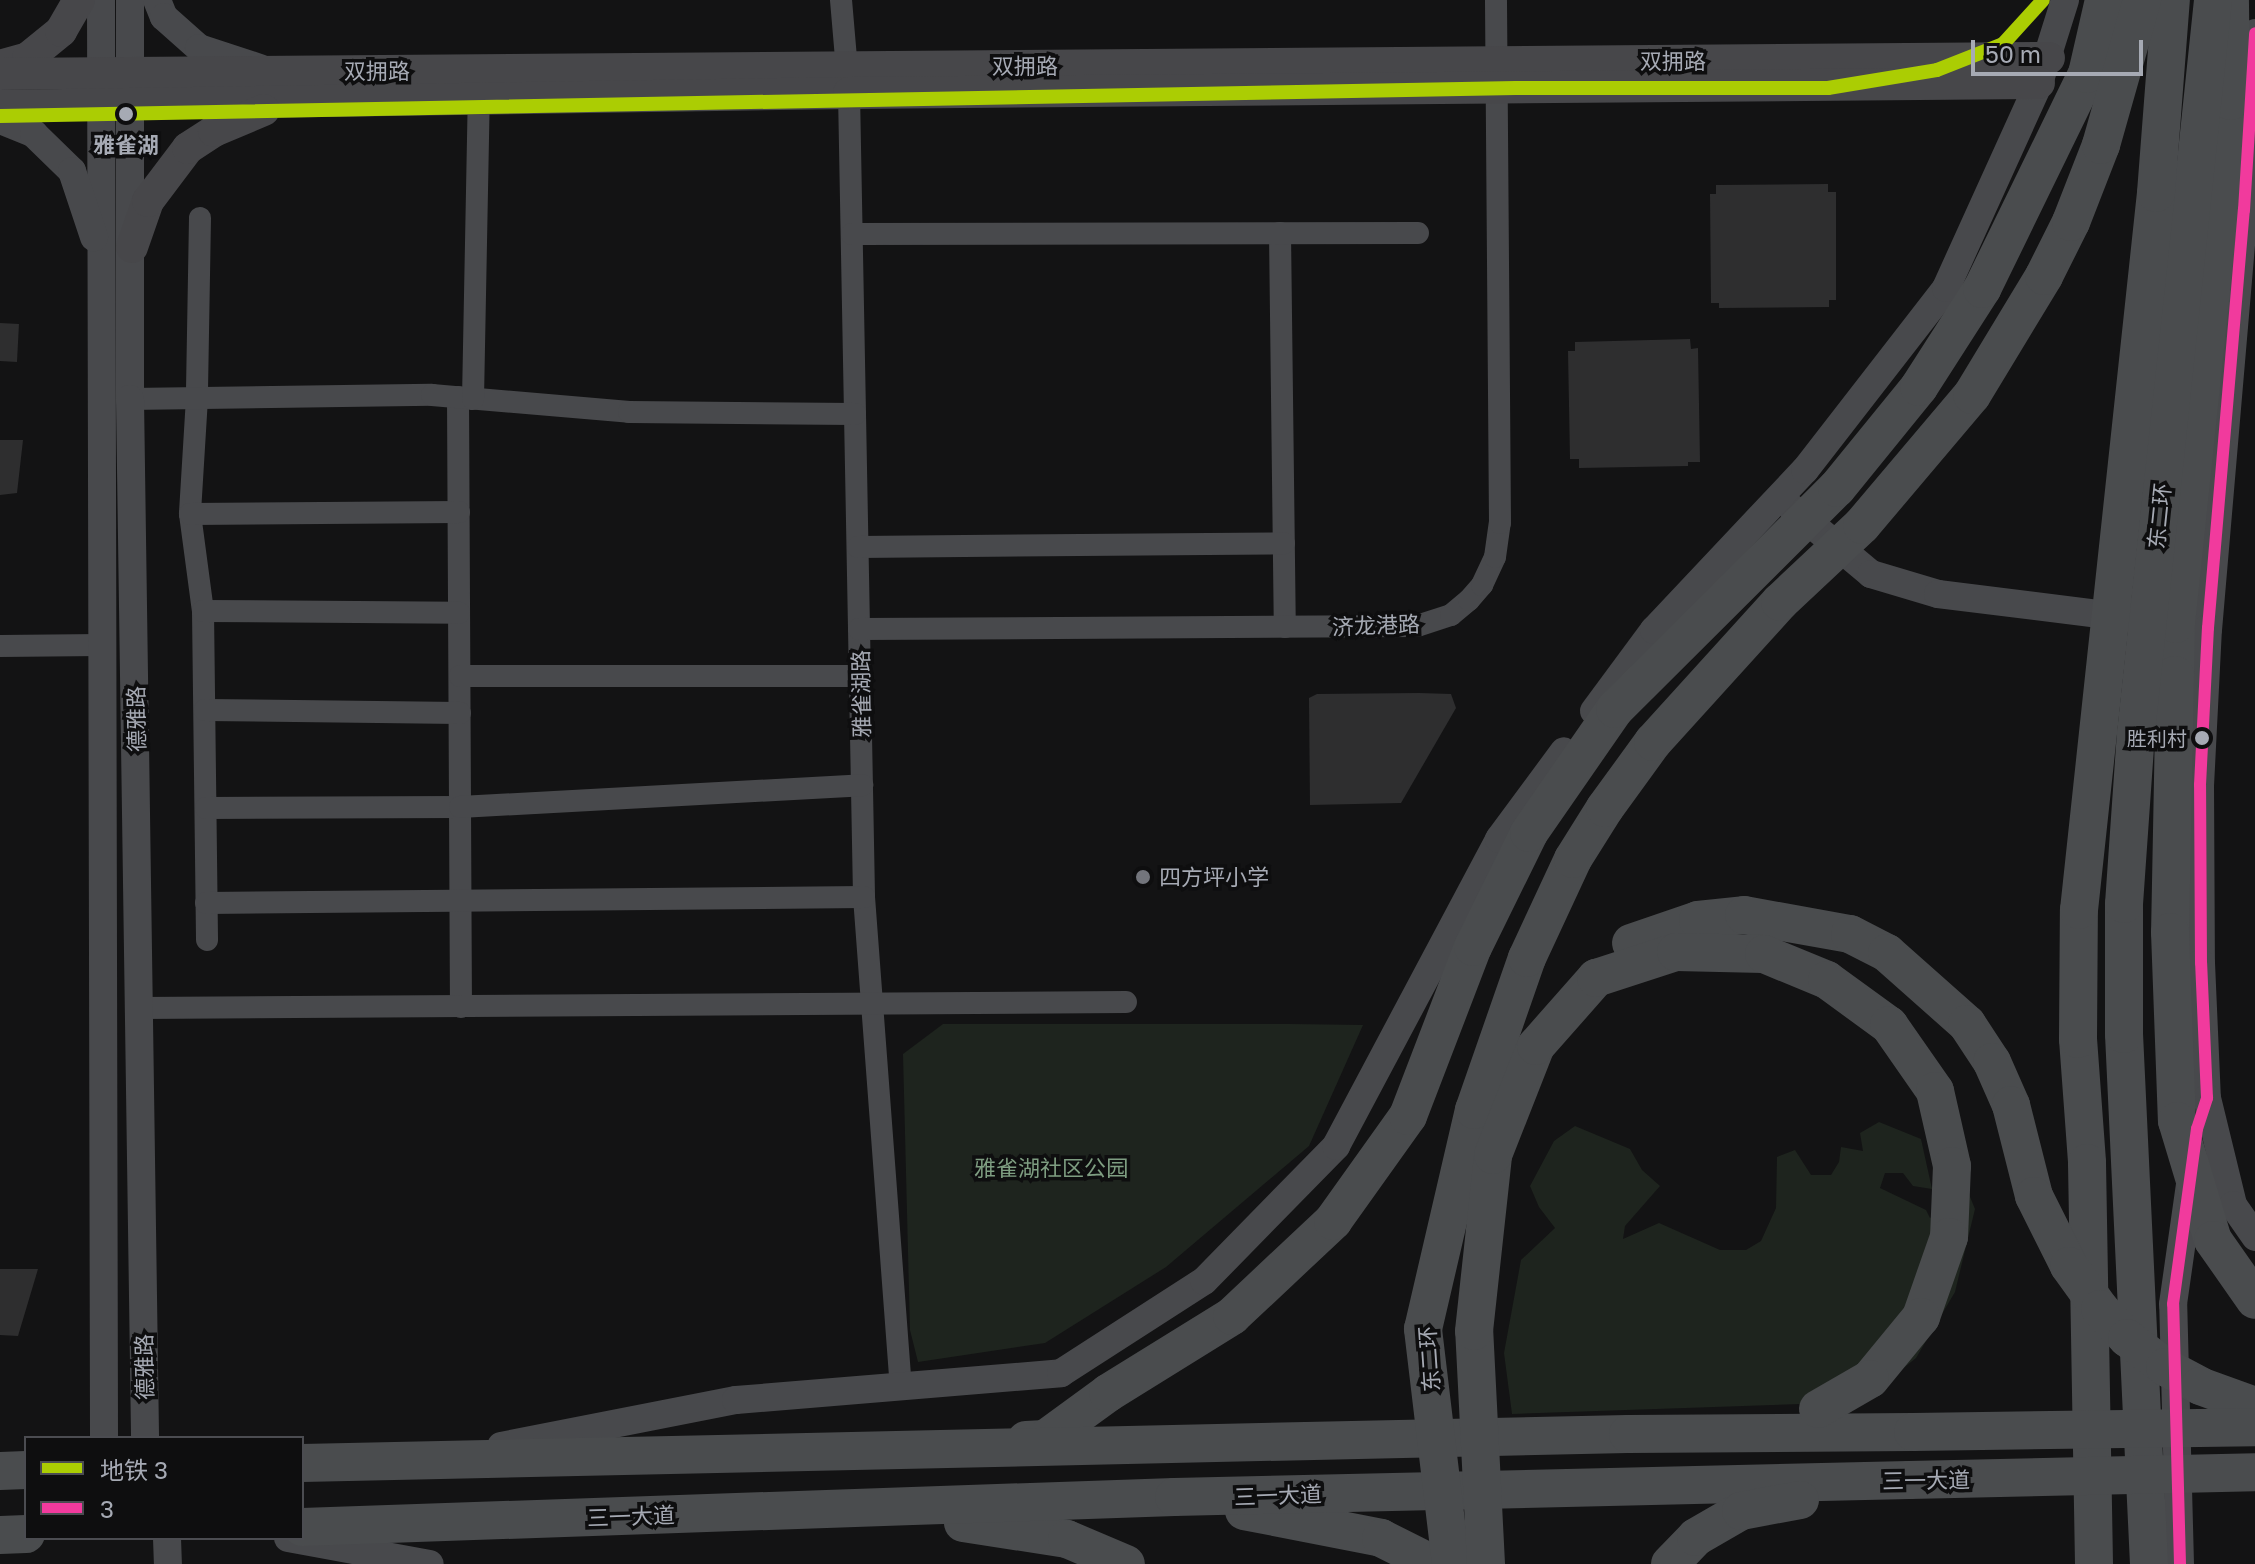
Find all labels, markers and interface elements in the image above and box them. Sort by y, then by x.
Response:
scale bar [1975,24,2147,74]
text: 50 m [1985,39,2041,68]
street label: 双拥路 [1640,48,1706,74]
street label: 双拥路 [992,53,1058,79]
street label: 双拥路 [344,58,410,84]
marker: 雅雀湖 [112,100,140,128]
place label: 雅雀湖 [93,132,159,158]
street label: 东二环 [2142,482,2176,550]
street label: 济龙港路 [1332,610,1420,640]
street label: 雅雀湖路 [847,650,875,738]
street label: 德雅路 [122,686,150,752]
place label: 胜利村 [2127,726,2187,750]
marker: 胜利村 [2194,730,2210,746]
place label: 四方坪小学 [1159,864,1269,890]
marker: 四方坪小学 [1134,868,1152,886]
park label: 雅雀湖社区公园 [974,1155,1128,1181]
street label: 东二环 [1414,1325,1444,1393]
street label: 德雅路 [130,1334,158,1400]
legend [24,1436,304,1540]
text: 地铁 3 [100,1455,168,1484]
street label: 三一大道 [1882,1466,1970,1494]
street label: 三一大道 [1234,1480,1322,1510]
text: 3 [100,1494,114,1523]
street label: 三一大道 [587,1501,675,1531]

